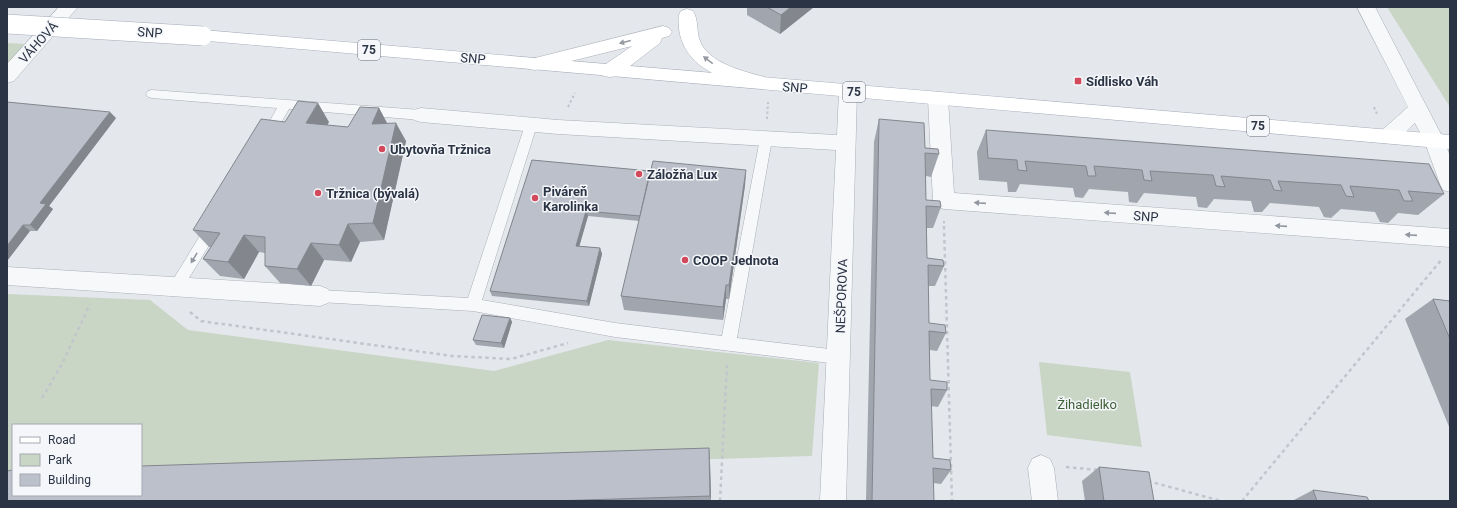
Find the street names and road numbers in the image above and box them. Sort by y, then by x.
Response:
street label: VÁHOVÁ [16,18,61,66]
street label: SNP [137,24,163,41]
road number: 75 [358,40,380,60]
street label: SNP [460,50,486,67]
street label: SNP [782,79,808,96]
road number: 75 [843,82,865,102]
road number: 75 [1247,116,1269,136]
street label: SNP [1133,208,1159,225]
street label: NEŠPOROVA [833,258,850,334]

